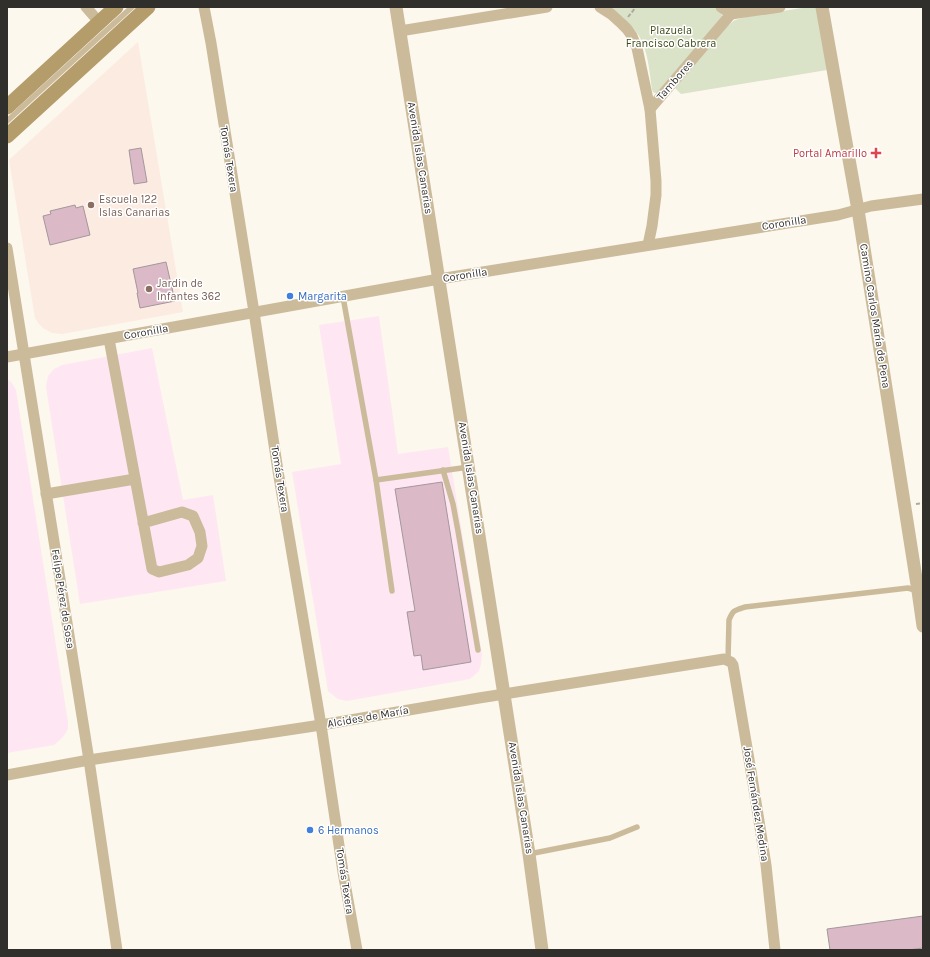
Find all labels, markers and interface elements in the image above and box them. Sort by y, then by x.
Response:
park label: Plazuela Francisco Cabrera [626,24,716,50]
street label: Tambores [654,57,696,103]
street label: Avenida Islas Canarias [405,101,435,215]
street label: Tomás Texera [217,125,241,193]
place label: Portal Amarillo [793,147,867,160]
marker: Portal Amarillo [870,147,882,159]
place label: Escuela 122 Islas Canarias [99,193,170,219]
marker: Escuela 122 Islas Canarias [86,200,96,210]
street label: Coronilla [761,213,807,233]
street label: Camino Carlos María de Pena [857,243,893,389]
street label: Coronilla [442,265,488,285]
place label: Jardin de Infantes 362 [157,277,221,303]
marker: Jardin de Infantes 362 [144,284,154,294]
place label: Margarita [298,290,347,303]
marker: Margarita [285,291,295,301]
street label: Coronilla [123,322,169,342]
street label: Avenida Islas Canarias [456,421,486,535]
street label: Tomás Texera [268,445,292,513]
street label: Felipe Pérez de Sosa [49,548,77,650]
street label: Alcides de María [326,703,410,731]
street label: Avenida Islas Canarias [506,741,536,855]
street label: José Fernández Medina [740,746,772,862]
place label: 6 Hermanos [318,824,379,837]
marker: 6 Hermanos [305,825,315,835]
street label: Tomás Texera [333,847,357,915]

